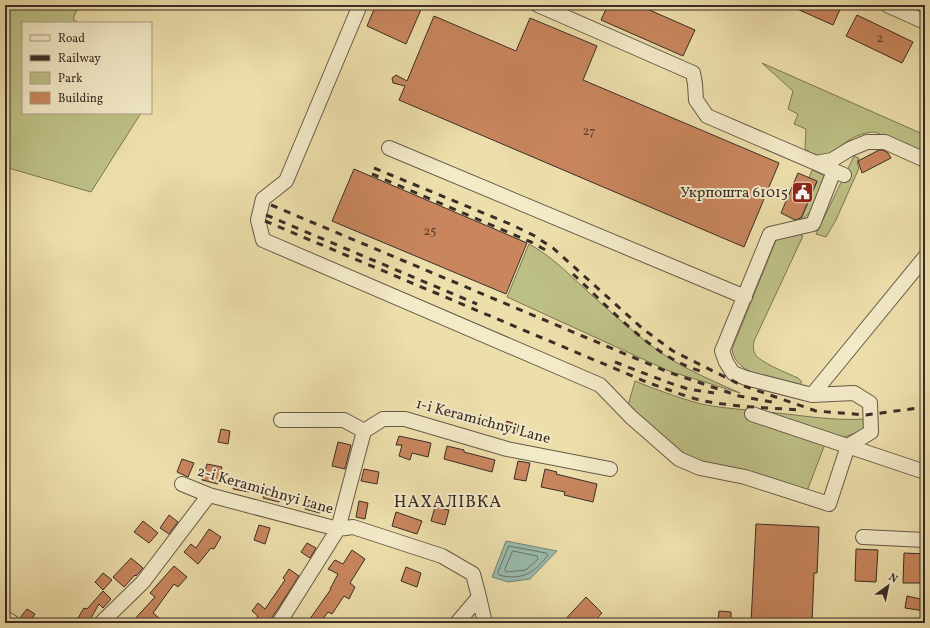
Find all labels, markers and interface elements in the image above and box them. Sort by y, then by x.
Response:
legend [22,22,152,114]
house number: 2 [877,30,884,48]
text: Road [58,31,85,47]
text: Railway [58,51,101,67]
text: Park [58,71,83,87]
text: Building [58,91,103,107]
house number: 27 [583,123,595,141]
public building icon: Укрпошта 61015 [790,180,816,206]
place label: Укрпошта 61015 [680,183,788,204]
house number: 25 [423,223,437,241]
street label: 1-i Keramichnyi Lane [413,394,553,450]
street label: 2-i Keramichnyi Lane [194,461,336,521]
district label: НАХАЛІВКА [394,491,502,514]
north arrow [868,566,908,606]
text: N [885,570,900,587]

